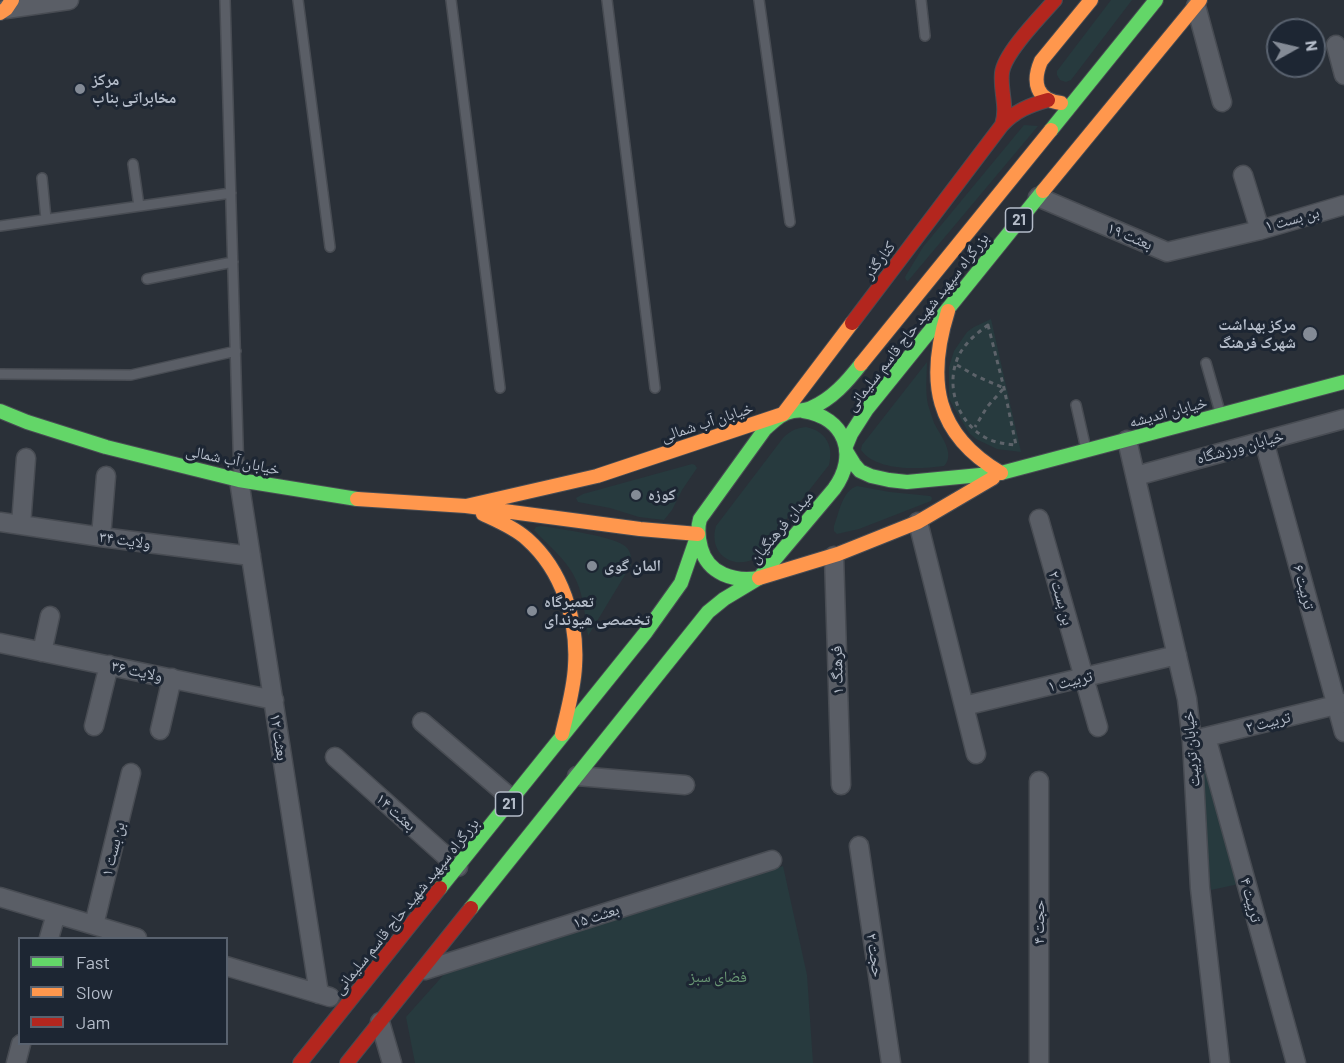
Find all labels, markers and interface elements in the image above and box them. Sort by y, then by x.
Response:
north arrow [1266,18,1326,78]
text: N [1302,39,1322,52]
place label: مرکز مخابراتی بناب [92,70,176,108]
marker: مرکز مخابراتی بناب [73,82,87,96]
street label: بن بست ۱ [1263,203,1321,235]
road number: 21 [1006,208,1032,232]
street label: بعثت ۱۹ [1104,218,1156,254]
street label: بزرگراه سپهبد شهید حاج قاسم سلیمانی [841,229,993,415]
street label: کنارگذر [859,237,899,283]
place label: مرکز بهداشت شهرک فرهنگ [1218,315,1296,353]
marker: مرکز بهداشت شهرک فرهنگ [1301,325,1319,343]
street label: خیابان اندیشه [1127,392,1209,432]
street label: خیابان آب شمالی [658,398,756,446]
street label: خیابان ورزشگاه [1194,426,1286,468]
street label: خیابان آب شمالی [184,441,282,479]
place label: کوزه [648,485,676,505]
street label: میدان فرهنگیان [745,487,817,567]
marker: کوزه [629,488,643,502]
street label: ولایت ۳۴ [98,527,152,553]
place label: المان گوی [604,556,661,576]
marker: المان گوی [585,559,599,573]
street label: تربیت ۶ [1289,563,1319,611]
street label: بن بست ۲ [1044,569,1078,627]
place label: تعمیرگاه تخصصی هیوندای [544,592,650,630]
marker: تعمیرگاه تخصصی هیوندای [525,604,539,618]
street label: فرهنگ ۱ [827,645,847,695]
street label: ولایت ۳۶ [110,656,164,686]
street label: تربیت ۱ [1046,666,1094,696]
street label: تربیت ۲ [1244,707,1292,737]
street label: خیابان تربیت [1178,710,1204,788]
street label: بعثت ۱۲ [266,712,292,762]
street label: بعثت ۱۴ [372,789,420,835]
road number: 21 [496,792,522,816]
street label: بزرگراه سپهبد شهید حاج قاسم سلیمانی [329,814,483,998]
street label: بن بست ۱ [97,820,129,878]
street label: تربیت ۴ [1236,876,1266,924]
street label: بعثت ۱۵ [570,900,622,932]
street label: حجت ۴ [1029,900,1049,944]
street label: حجت ۲ [862,932,888,978]
legend [18,937,228,1045]
text: Fast [76,951,110,973]
park label: فضای سبز [689,967,747,987]
text: Slow [76,981,113,1003]
text: Jam [76,1011,110,1033]

